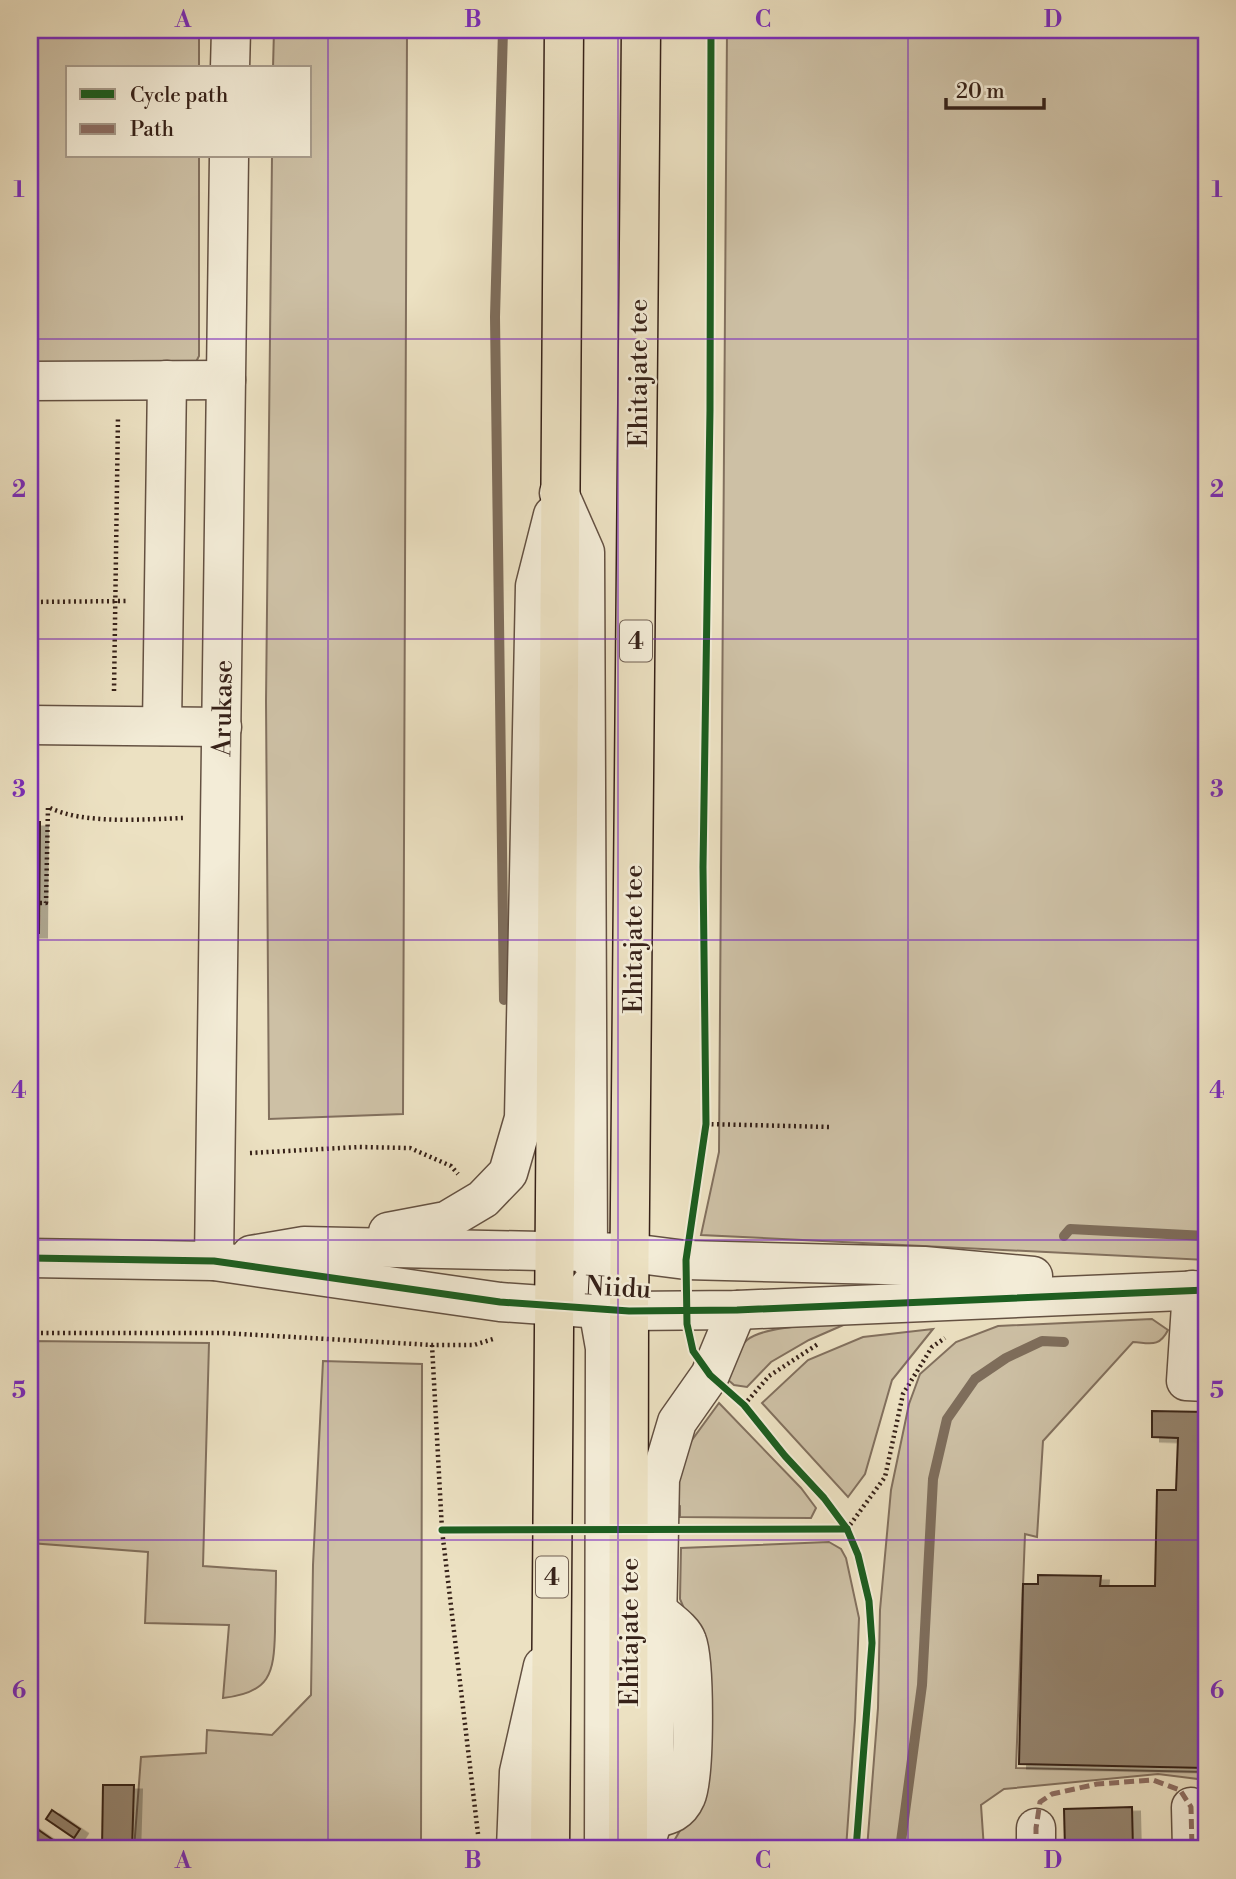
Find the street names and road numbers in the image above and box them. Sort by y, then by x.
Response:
street label: Ehitajate tee [623,299,655,447]
road number: 4 [620,620,652,662]
street label: Arukase [206,659,240,758]
street label: Ehitajate tee [618,865,650,1013]
street label: Niidu [584,1270,652,1306]
road number: 4 [536,1556,568,1597]
street label: Ehitajate tee [614,1558,646,1706]

